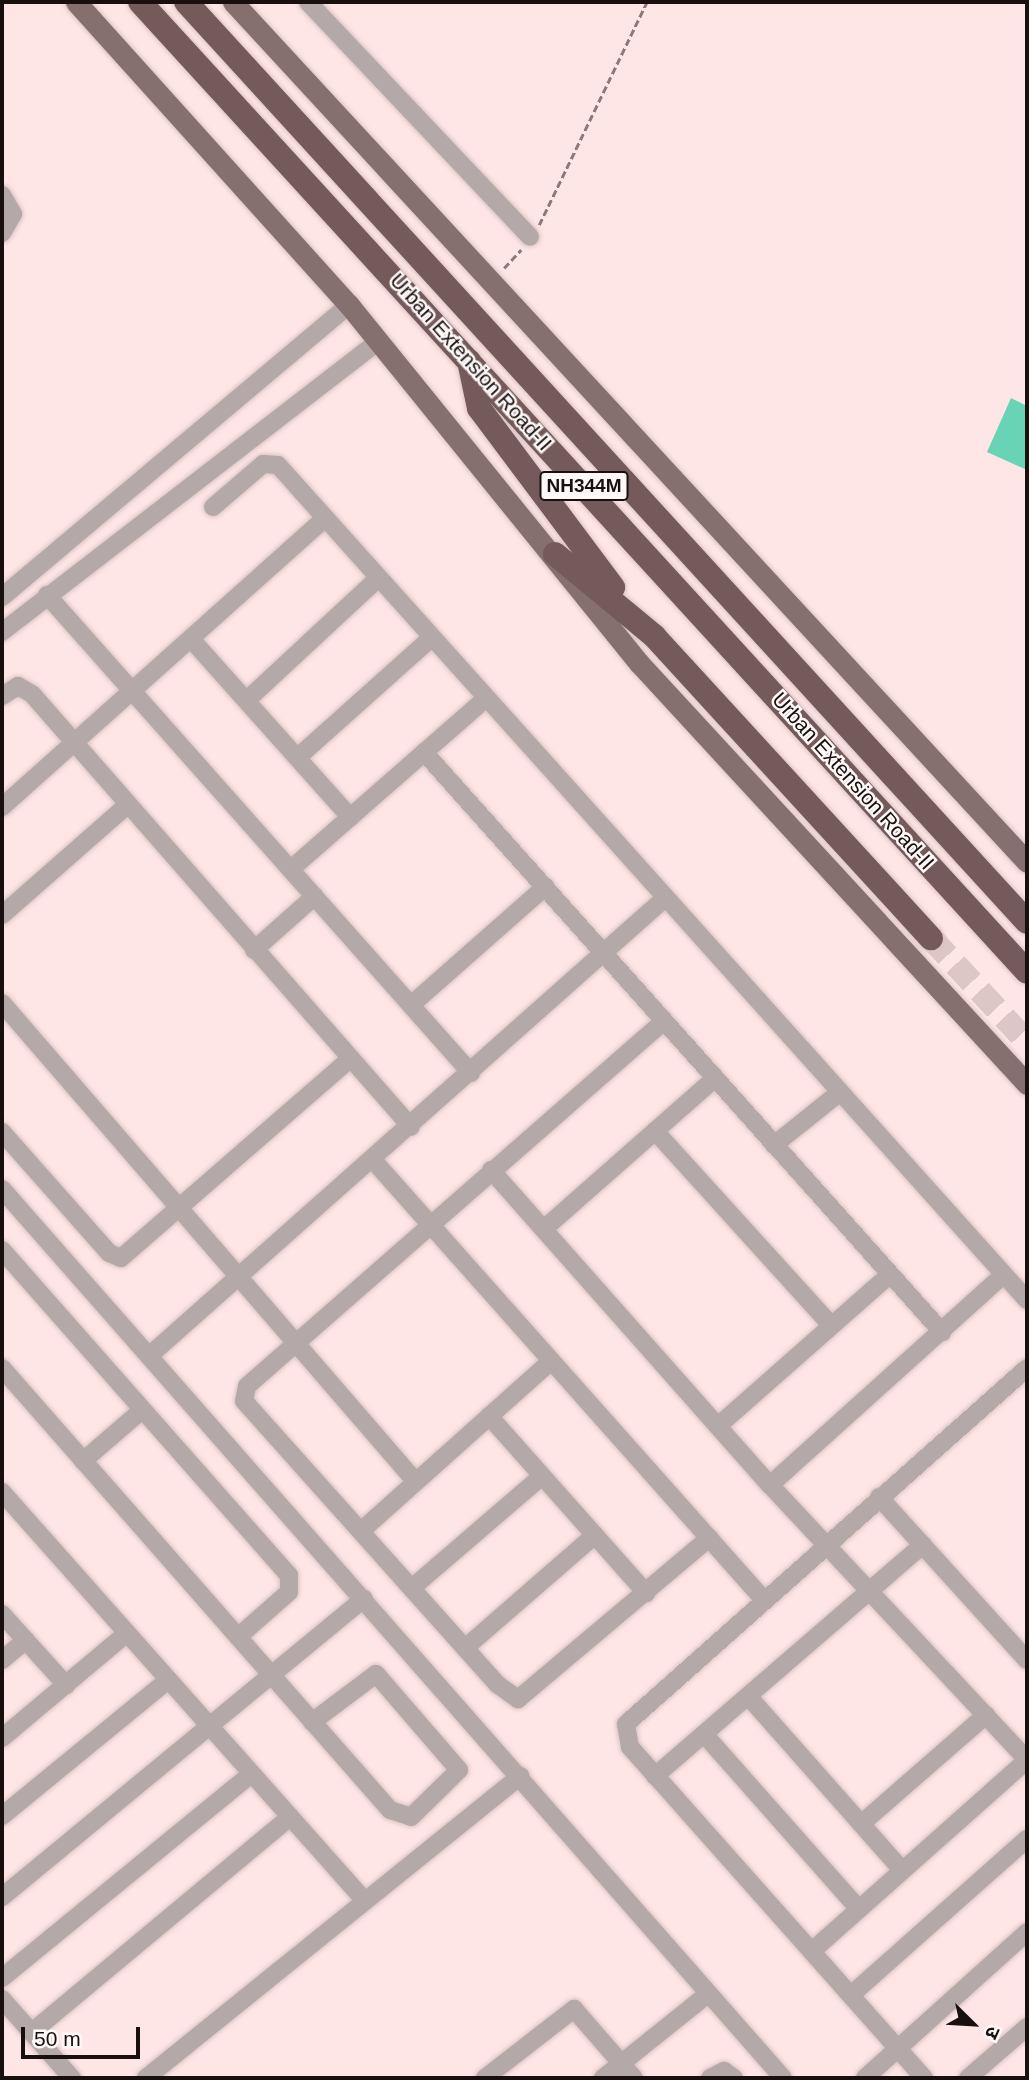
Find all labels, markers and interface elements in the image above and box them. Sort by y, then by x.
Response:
street label: Urban Extension Road-II [385,268,557,456]
road number: NH344M [538,471,630,502]
street label: Urban Extension Road-II [767,687,939,875]
north arrow [938,1989,1008,2059]
scale bar [24,2014,144,2058]
text: उ [981,2023,1004,2042]
text: 50 m [34,2027,81,2050]

